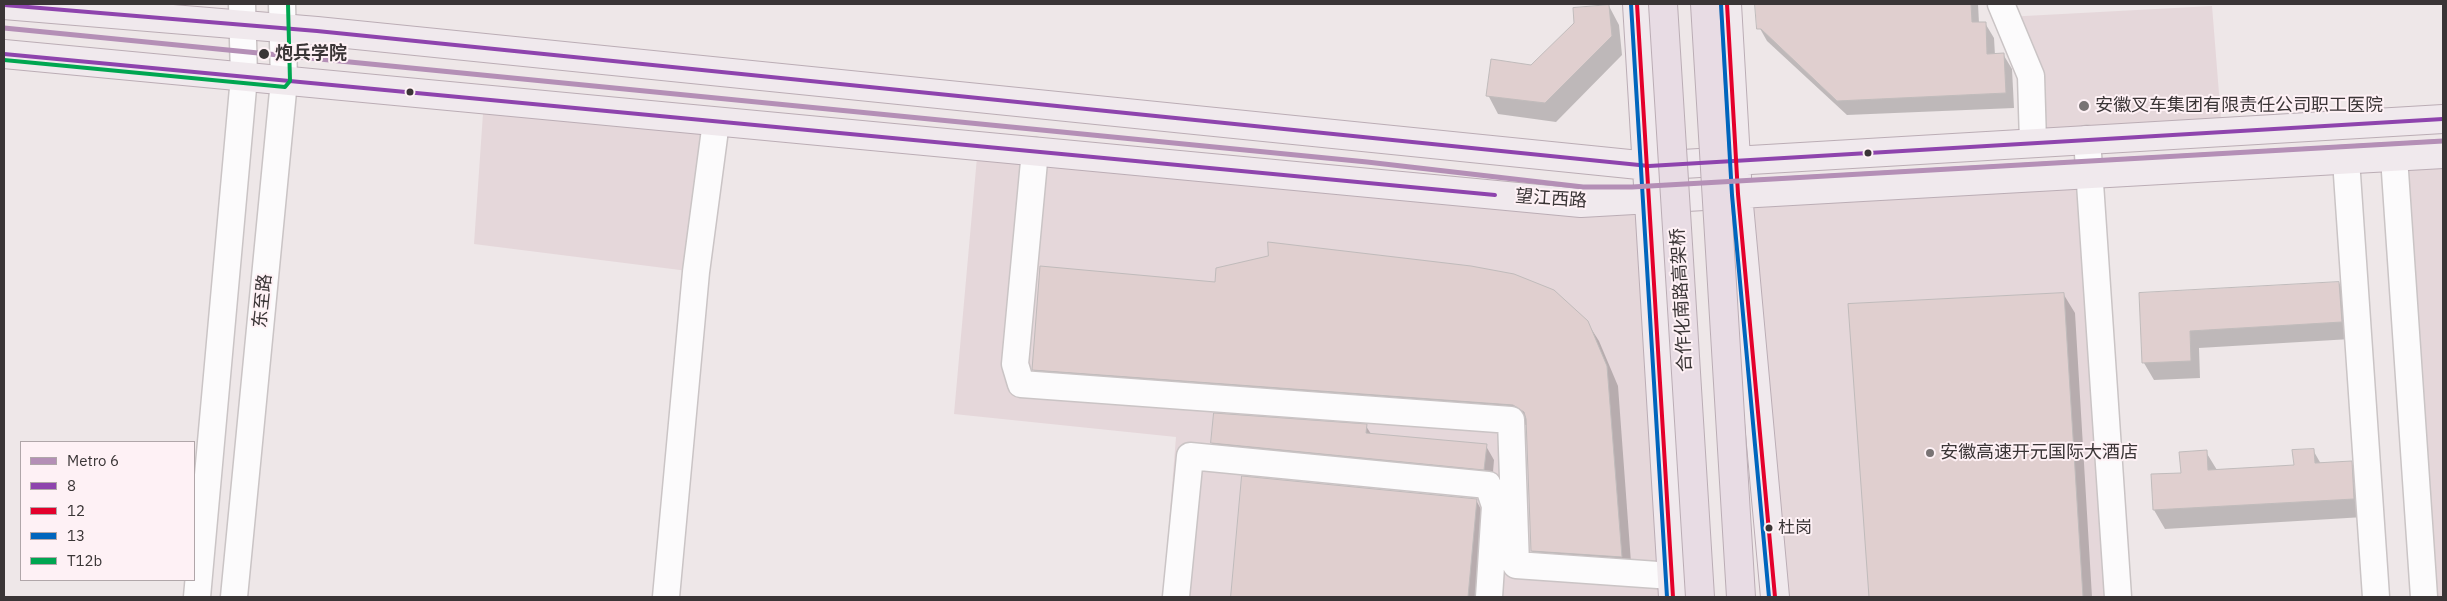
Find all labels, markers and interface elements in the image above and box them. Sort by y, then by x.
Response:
place label: 炮兵学院 [275,43,347,65]
marker: 炮兵学院 [257,47,271,61]
unlabelled marker [405,87,415,97]
place label: 安徽叉车集团有限责任公司职工医院 [2095,95,2383,117]
marker: 安徽叉车集团有限责任公司职工医院 [2077,99,2091,113]
unlabelled marker [1863,148,1873,158]
street label: 望江西路 [1514,186,1588,212]
street label: 合作化南路高架桥 [1667,228,1697,372]
street label: 东至路 [249,273,277,329]
legend [20,441,195,581]
place label: 安徽高速开元国际大酒店 [1940,442,2138,464]
marker: 安徽高速开元国际大酒店 [1924,447,1936,459]
text: Metro 6 [67,451,119,470]
text: 8 [67,476,76,495]
text: 12 [67,501,85,520]
place label: 杜岗 [1778,518,1812,538]
marker: 杜岗 [1764,523,1774,533]
text: 13 [67,526,85,545]
text: T12b [67,551,102,570]

